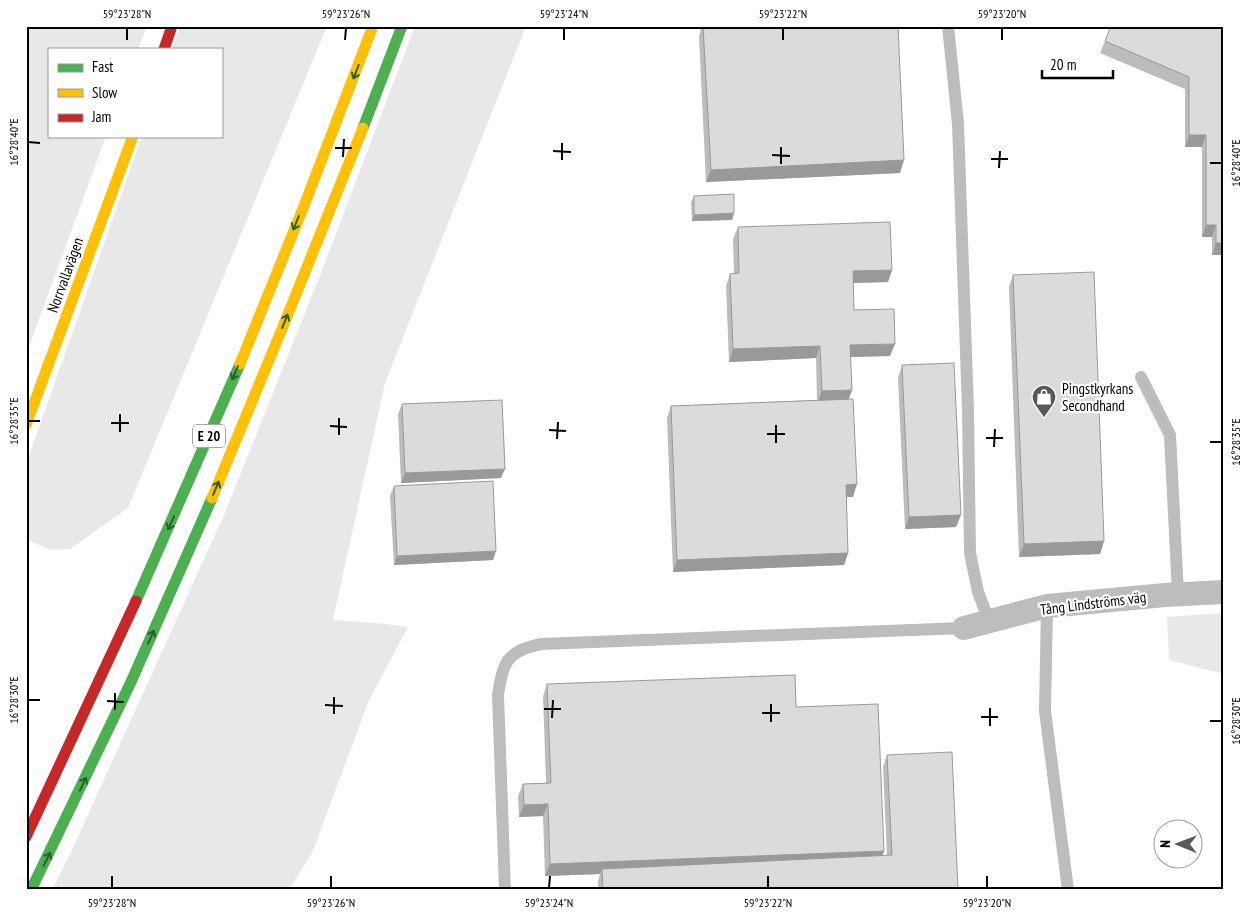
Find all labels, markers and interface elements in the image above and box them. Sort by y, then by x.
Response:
text: 59°23'28"N [103,6,151,21]
text: 59°23'26"N [322,6,370,21]
text: 59°23'24"N [540,6,588,21]
text: 59°23'22"N [759,6,807,21]
text: 59°23'20"N [978,6,1026,21]
legend [48,48,222,138]
scale bar [1042,48,1114,80]
text: 20 m [1050,55,1076,74]
text: Fast [92,57,113,76]
one-way arrow [351,64,360,79]
text: Slow [92,83,117,102]
text: Jam [91,107,111,126]
text: 16°28'40"E [6,118,21,166]
text: 16°28'40"E [1228,139,1243,187]
one-way arrow [291,215,300,230]
street label: Norrvallavägen [43,235,87,315]
one-way arrow [281,314,290,329]
one-way arrow [230,365,239,381]
place label: Pingstkyrkans Secondhand [1062,379,1133,415]
shop icon: Pingstkyrkans Secondhand [1031,384,1057,418]
text: 16°28'35"E [6,397,21,445]
text: 16°28'35"E [1228,418,1243,466]
road number: E 20 [193,424,225,448]
one-way arrow [211,481,221,496]
one-way arrow [166,515,176,530]
street label: Tång Lindströms väg [1039,587,1147,619]
one-way arrow [146,630,156,645]
text: 16°28'30"E [6,676,21,724]
text: 16°28'30"E [1228,697,1243,745]
one-way arrow [79,777,88,792]
north arrow [1152,818,1202,868]
text: N [1156,840,1174,848]
one-way arrow [43,852,52,867]
text: 59°23'28"N [88,895,136,910]
text: 59°23'26"N [307,895,355,910]
text: 59°23'24"N [525,895,573,910]
text: 59°23'22"N [744,895,792,910]
text: 59°23'20"N [963,895,1011,910]

